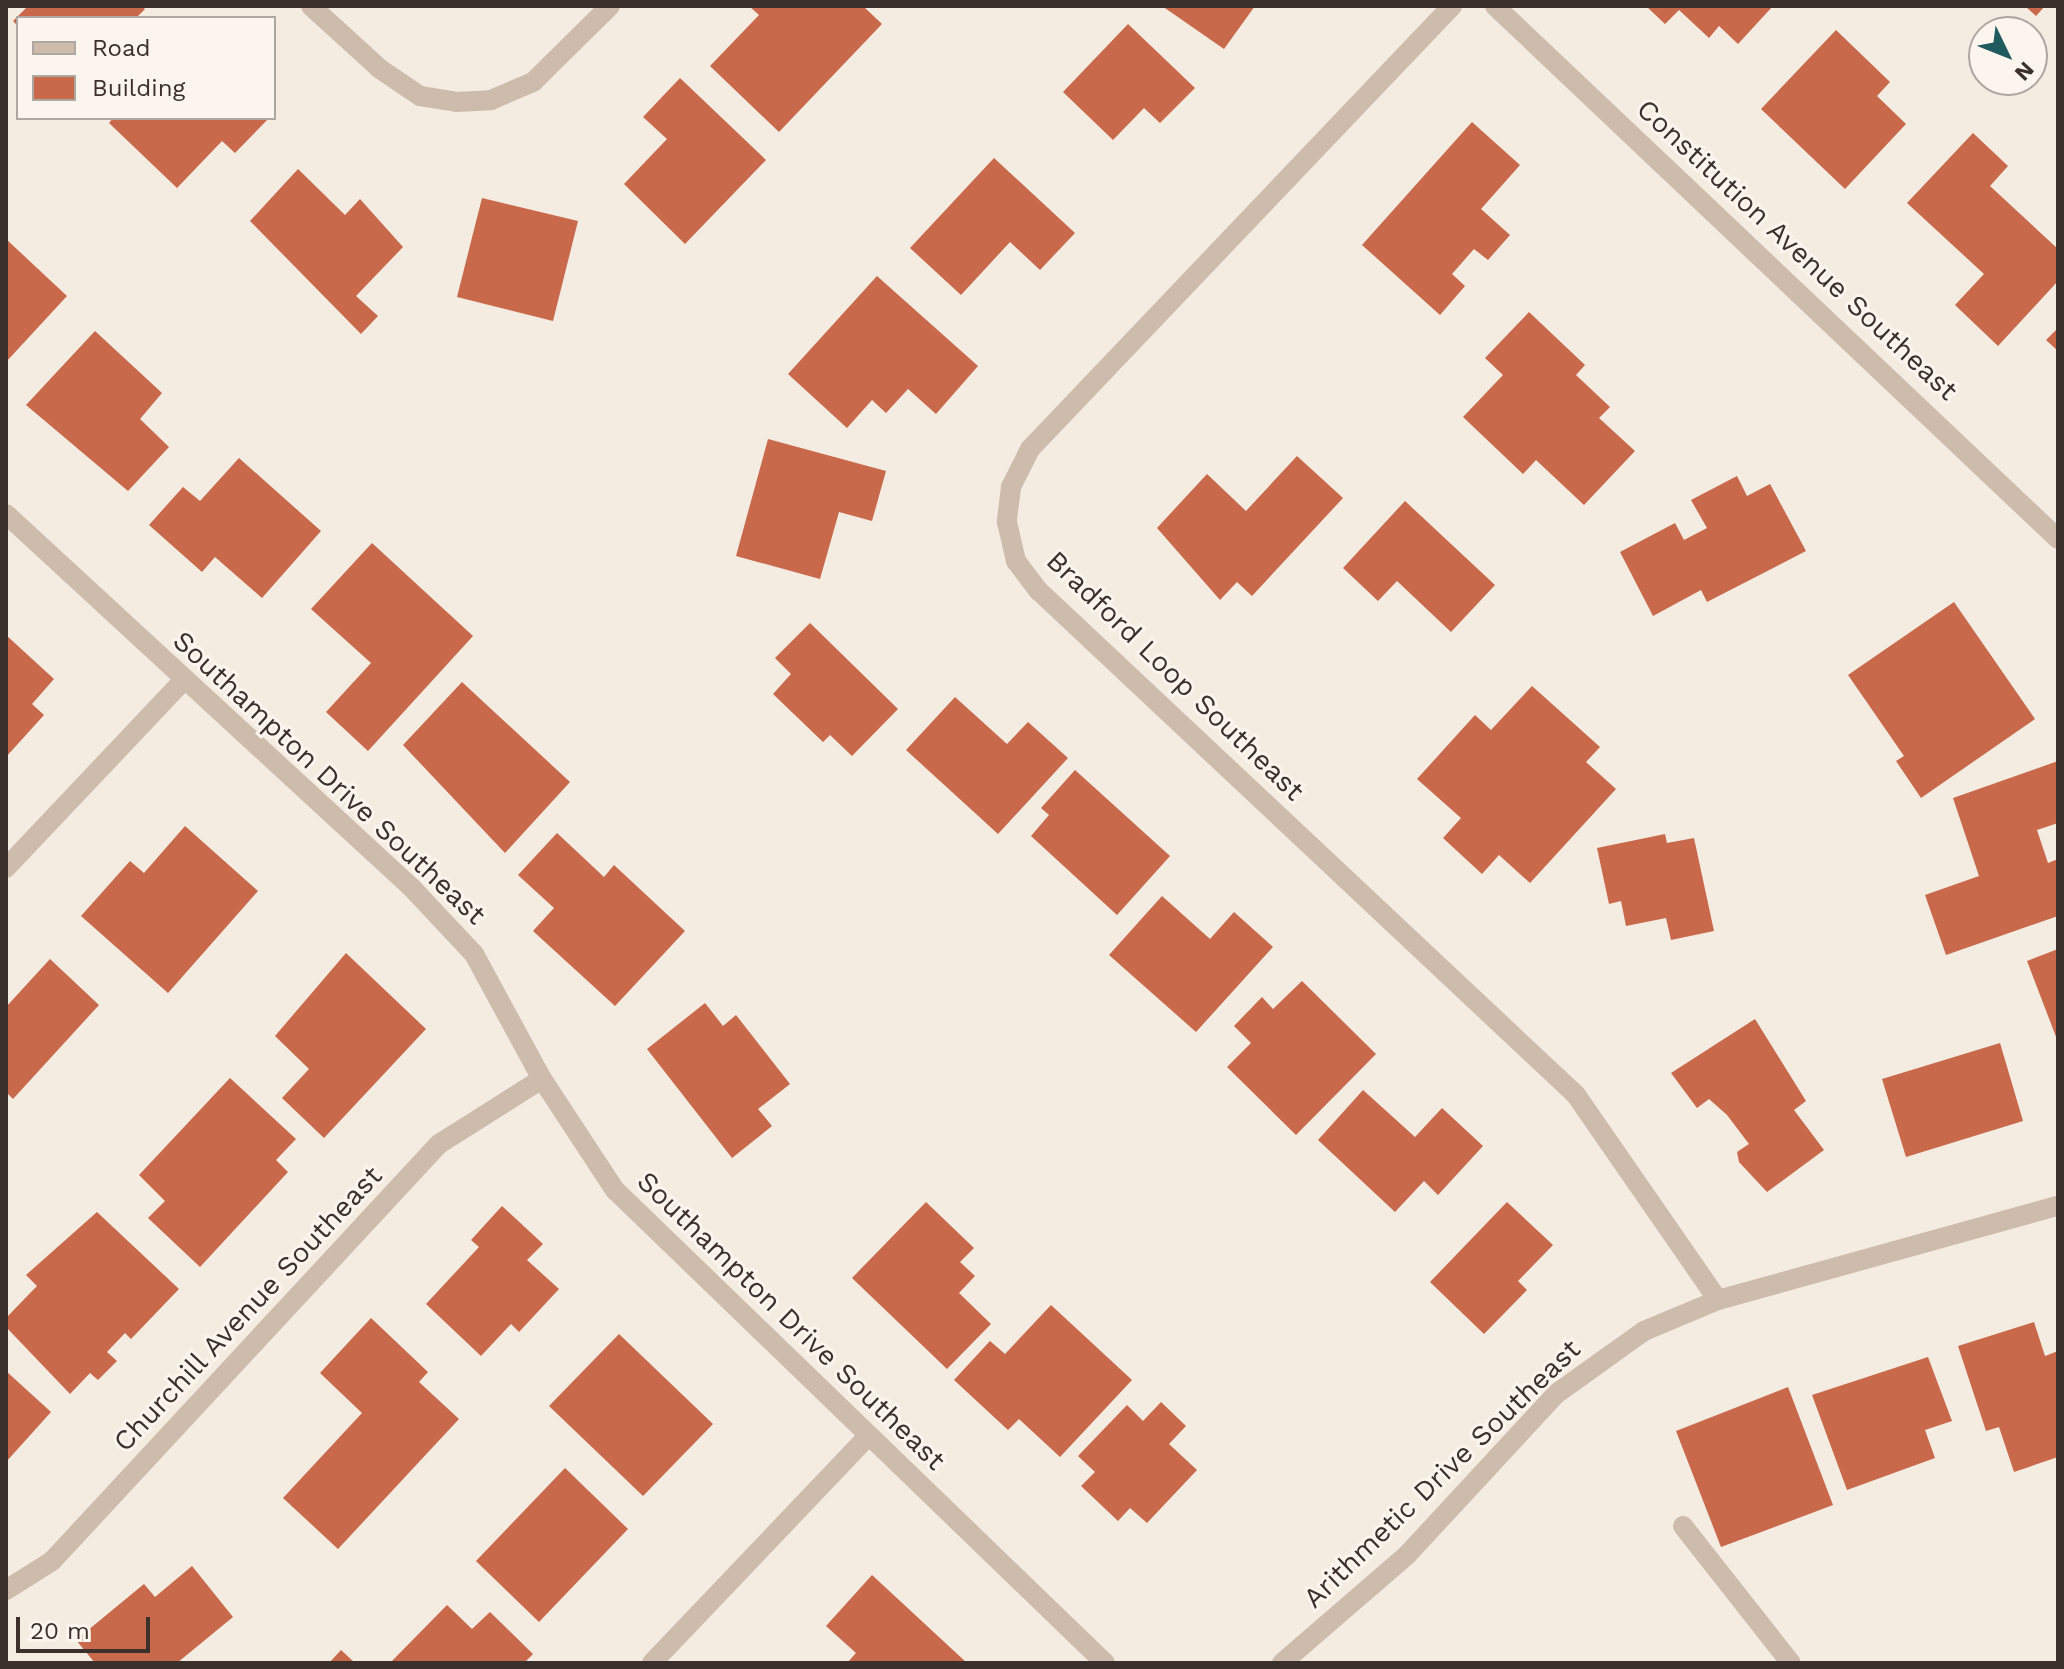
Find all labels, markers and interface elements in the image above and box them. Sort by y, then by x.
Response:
legend [16,16,276,120]
north arrow [1968,16,2048,96]
text: Road [92,34,151,62]
text: N [2010,57,2039,86]
text: Building [92,74,185,102]
street label: Constitution Avenue Southeast [1629,92,1965,408]
street label: Bradford Loop Southeast [1039,544,1311,808]
street label: Southampton Drive Southeast [166,624,492,932]
street label: Churchill Avenue Southeast [106,1159,390,1459]
street label: Southampton Drive Southeast [630,1165,952,1477]
street label: Arithmetic Drive Southeast [1297,1333,1587,1615]
scale bar [20,1601,154,1651]
text: 20 m [30,1617,90,1645]

